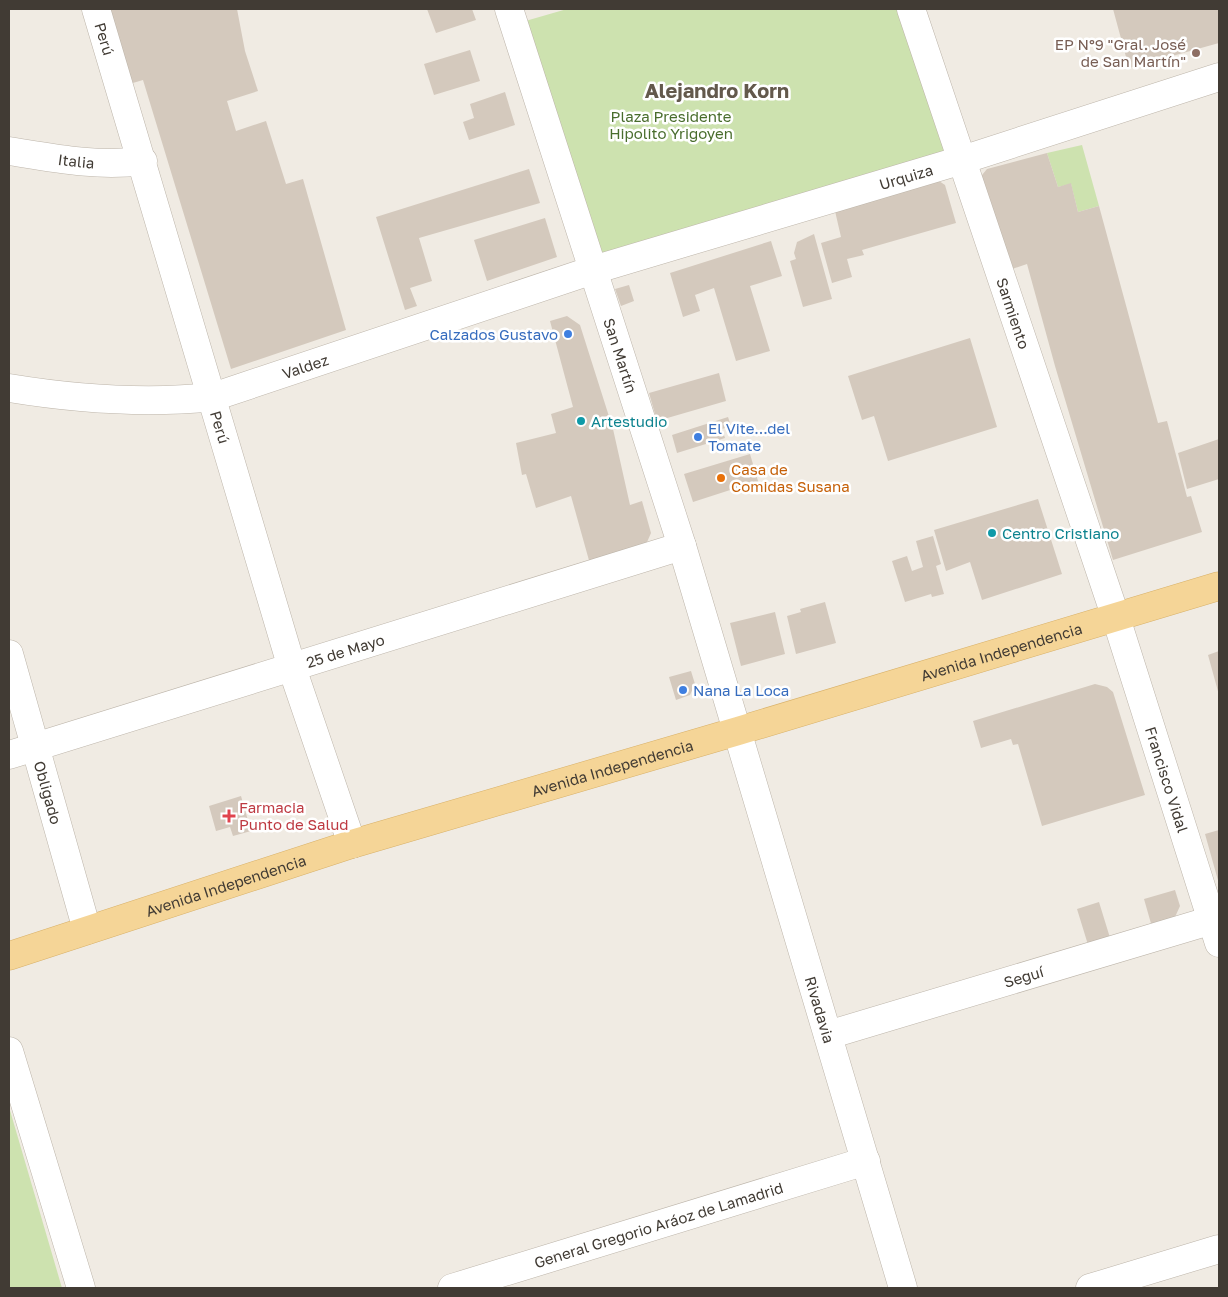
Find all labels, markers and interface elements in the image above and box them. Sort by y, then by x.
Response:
street label: Perú [91,20,118,57]
place label: EP N°9 "Gral. José de San Martín" [1055,35,1186,70]
marker: EP N°9 "Gral. José de San Martín" [1190,47,1202,59]
district label: Alejandro Korn [645,78,789,102]
park label: Plaza Presidente Hipolito Yrigoyen [609,107,733,142]
street label: Italia [57,150,95,171]
street label: Urquiza [877,160,935,193]
street label: Sarmiento [993,275,1034,351]
street label: San Martín [600,316,641,395]
place label: Calzados Gustavo [429,325,558,343]
marker: Calzados Gustavo [562,328,574,340]
street label: Valdez [280,350,331,382]
street label: Perú [207,408,234,445]
place label: Artestudio [591,412,667,430]
marker: Artestudio [575,415,587,427]
place label: El Vite...del Tomate [708,419,790,454]
marker: El Vite...del Tomate [692,431,704,443]
place label: Casa de Comidas Susana [731,460,850,495]
marker: Casa de Comidas Susana [715,472,727,484]
place label: Centro Cristiano [1002,524,1119,542]
marker: Centro Cristiano [986,527,998,539]
street label: Avenida Independencia [918,619,1084,684]
street label: 25 de Mayo [304,630,387,671]
place label: Nana La Loca [693,681,789,699]
marker: Nana La Loca [677,684,689,696]
street label: Francisco Vidal [1142,724,1192,835]
street label: Avenida Independencia [529,736,695,800]
street label: Obligado [31,759,66,826]
place label: Farmacia Punto de Salud [239,798,349,833]
marker: Farmacia Punto de Salud [223,810,235,822]
street label: Avenida Independencia [143,851,308,920]
street label: Seguí [1001,962,1046,991]
street label: Rivadavia [802,974,839,1045]
street label: General Gregorio Aráoz de Lamadrid [532,1178,785,1271]

